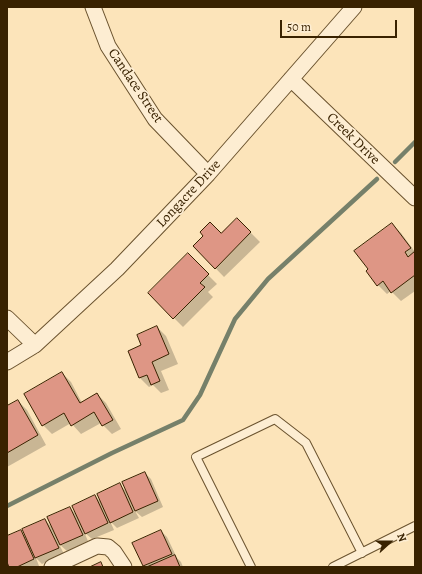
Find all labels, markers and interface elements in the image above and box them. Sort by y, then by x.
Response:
scale bar [282,12,399,38]
text: 50 m [287,19,311,35]
street label: Candace Street [104,46,166,126]
street label: Creek Drive [323,110,383,168]
street label: Longacre Drive [153,157,225,231]
north arrow [370,522,410,562]
text: N [393,531,410,544]

